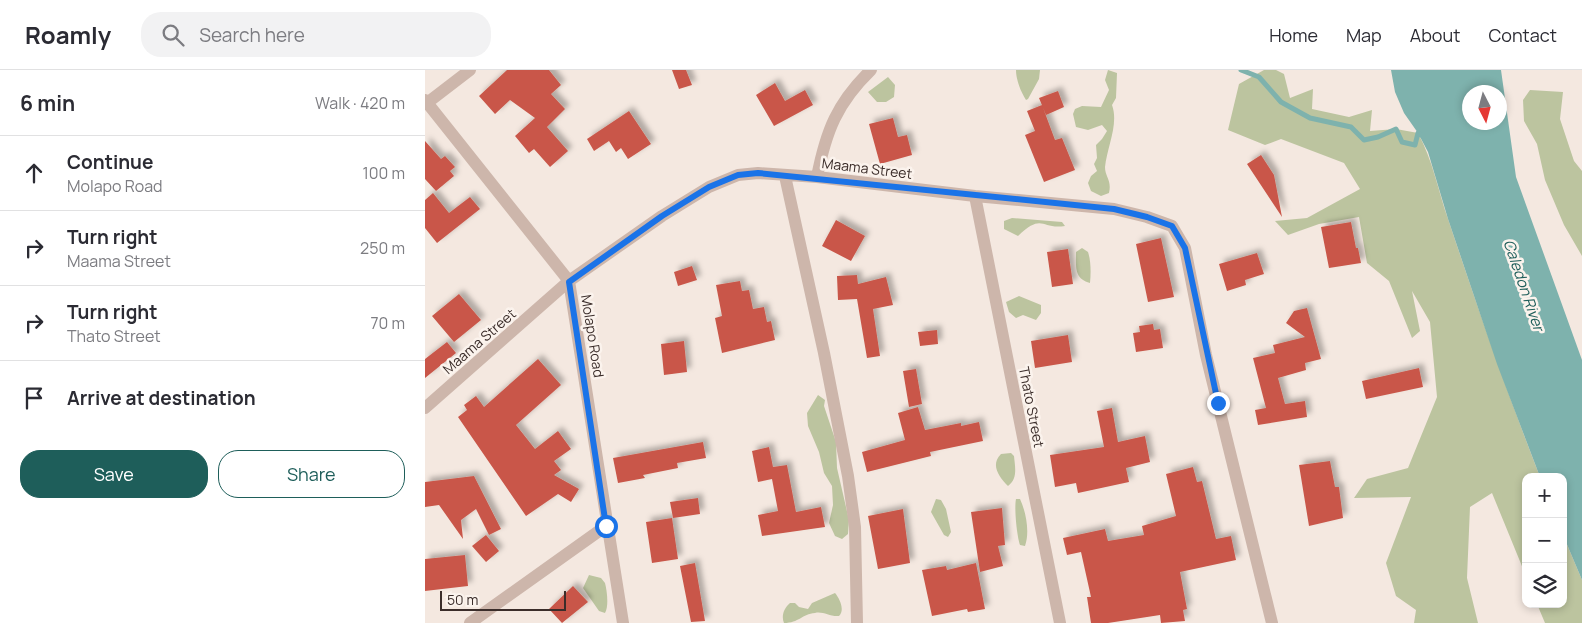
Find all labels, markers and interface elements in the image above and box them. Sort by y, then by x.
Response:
search box [141,12,491,57]
text: Roamly [25,18,111,51]
icon: search [159,21,187,49]
text: Search here [199,22,305,48]
text: Home [1269,23,1318,47]
text: Map [1346,23,1382,47]
text: About [1410,23,1460,47]
text: Contact [1488,23,1557,47]
north arrow [1462,85,1507,130]
text: 6 min [20,89,75,117]
text: Walk · 420 m [315,92,405,114]
text: Continue [67,149,153,175]
street label: Maama Street [821,153,914,183]
icon: ahead [20,159,48,187]
text: 100 m [362,162,405,184]
text: Molapo Road [67,175,163,197]
text: Turn right [67,224,157,250]
icon: right [20,234,48,262]
water label: Caledon River [1499,236,1550,336]
text: 250 m [360,237,405,259]
text: Maama Street [67,250,171,272]
street label: Molapo Road [577,293,609,379]
text: Turn right [67,299,157,325]
street label: Maama Street [438,304,520,378]
icon: right [20,309,48,337]
text: 70 m [370,312,405,334]
text: Thato Street [67,325,161,347]
street label: Thato Street [1015,365,1049,449]
icon: arrive [20,384,48,412]
text: Arrive at destination [67,385,256,411]
route end [1207,392,1230,415]
button: Save [20,450,208,498]
button: Share [218,450,405,498]
map controls [1522,473,1567,608]
button: + [1522,473,1567,518]
route start [595,515,618,538]
button: − [1522,518,1567,563]
button: layers [1522,563,1567,608]
scale bar [440,588,566,611]
text: 50 m [447,590,478,609]

